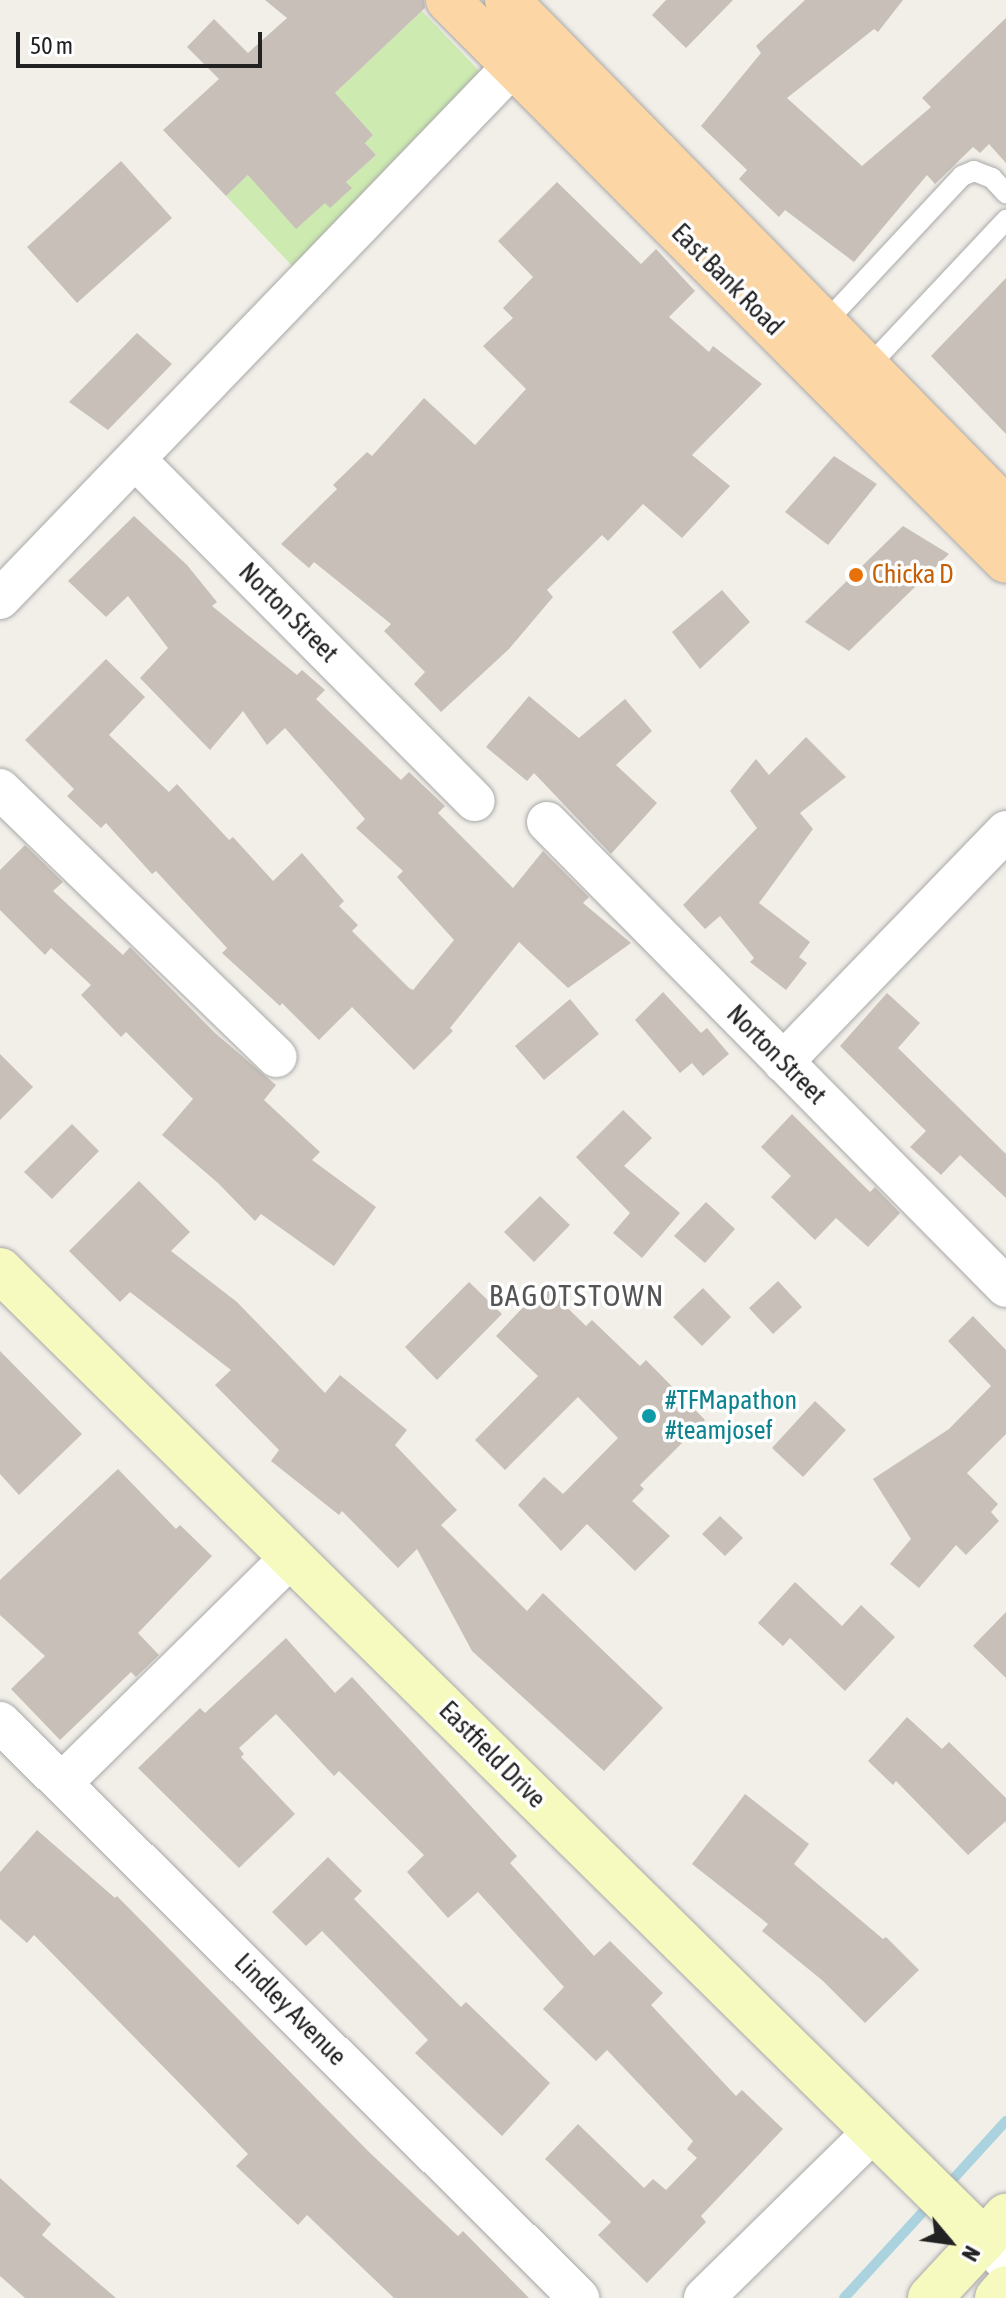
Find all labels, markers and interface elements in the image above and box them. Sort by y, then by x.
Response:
scale bar [20,16,266,66]
text: 50 m [30,32,73,59]
street label: East Bank Road [665,218,789,342]
street label: Norton Street [232,557,344,669]
place label: Chicka D [872,559,954,591]
marker: Chicka D [847,566,865,584]
street label: Norton Street [720,999,832,1111]
district label: BAGOTSTOWN [489,1277,665,1313]
place label: #TFMapathon #teamjosef [665,1385,797,1446]
marker: #TFMapathon #teamjosef [640,1407,658,1425]
street label: Eastfield Drive [432,1695,552,1815]
street label: Lindley Avenue [228,1948,352,2072]
north arrow [910,2202,990,2282]
text: N [956,2242,986,2266]

